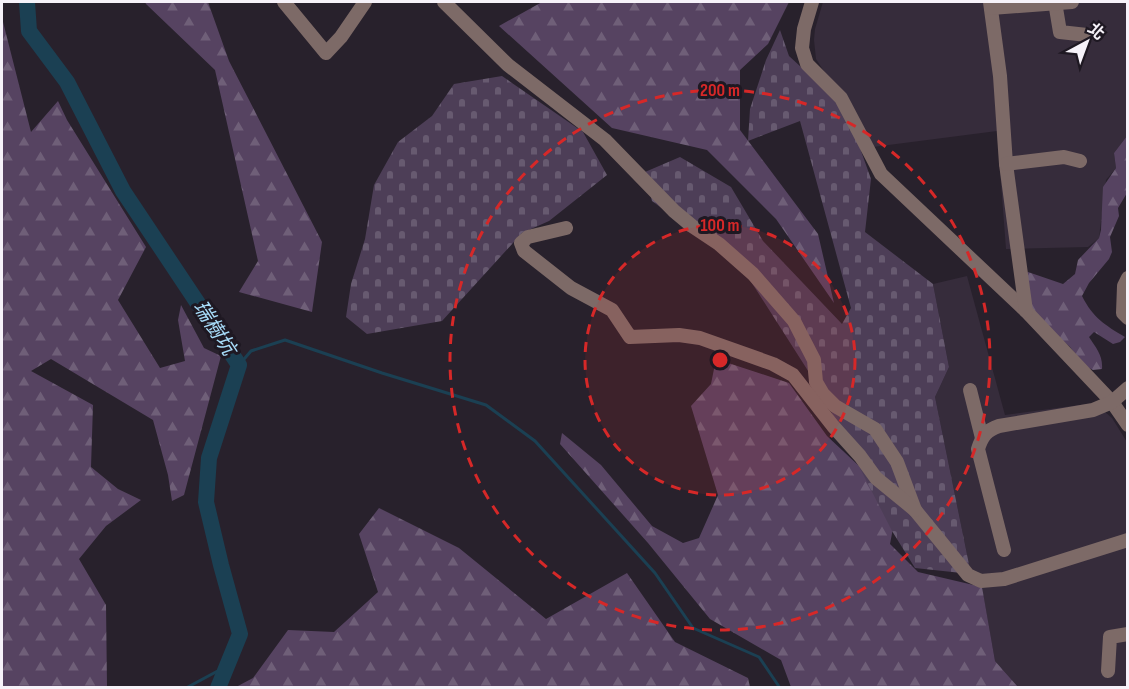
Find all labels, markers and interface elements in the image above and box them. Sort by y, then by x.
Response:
north arrow [1057,12,1117,72]
text: 北 [1084,19,1108,44]
text: 200 m [700,80,740,101]
text: 100 m [701,215,740,236]
water label: 瑞樹坑 [188,296,242,362]
centre of rings [710,350,730,370]

